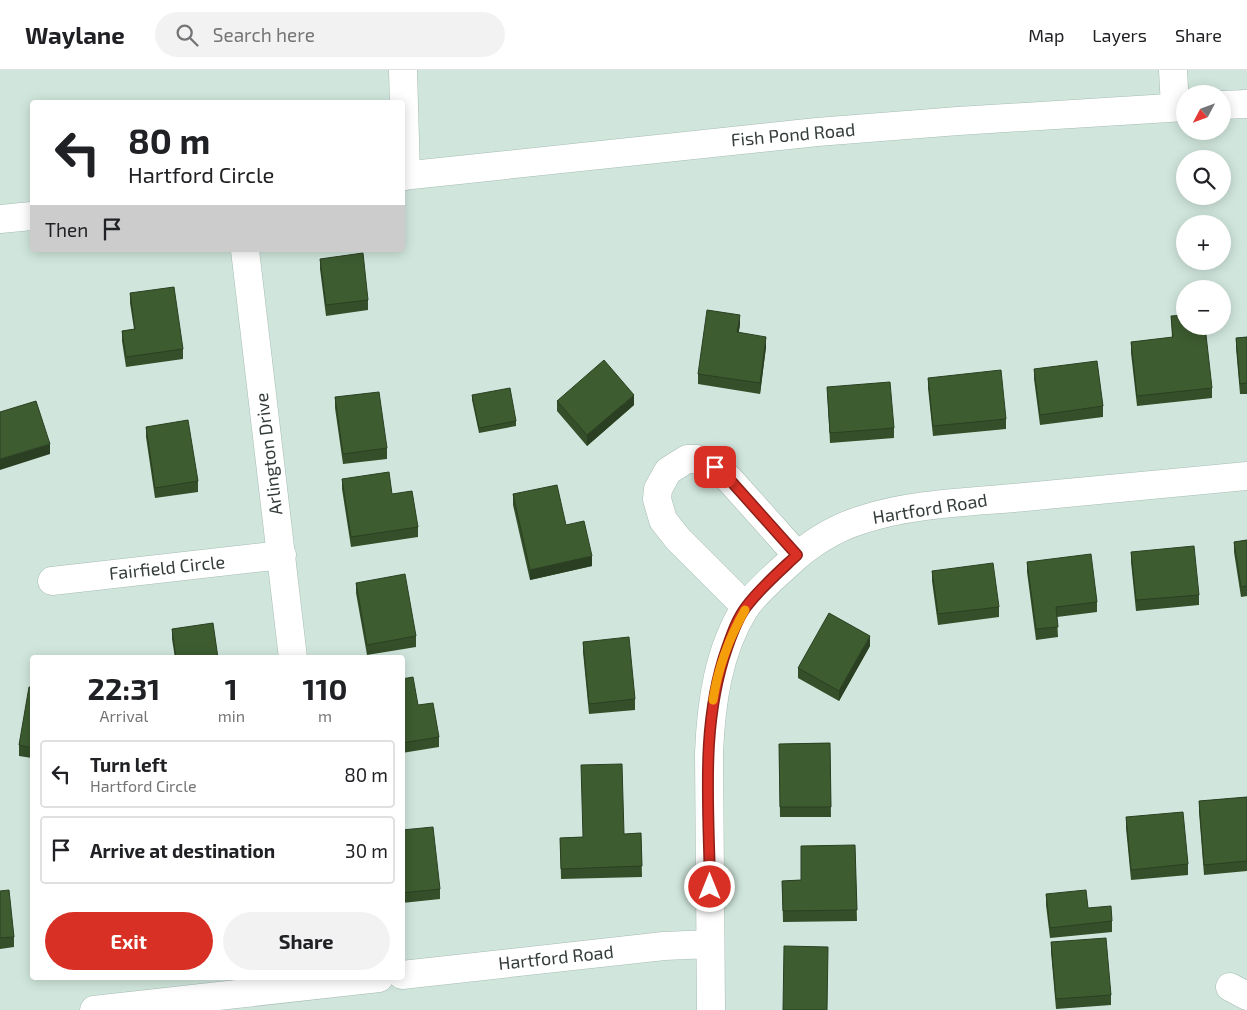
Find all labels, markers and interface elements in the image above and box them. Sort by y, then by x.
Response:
search box [155,12,505,57]
text: Waylane [25,20,125,49]
icon: search [173,21,201,49]
text: Search here [213,23,315,46]
text: Map [1028,24,1064,46]
text: Layers [1092,24,1147,46]
text: Share [1175,24,1222,46]
north arrow [1176,85,1231,140]
map controls [1176,85,1231,335]
street label: Fish Pond Road [730,118,856,150]
text: 80 m [128,119,210,161]
icon: left [45,120,110,185]
button: search [1176,150,1231,205]
text: Hartford Circle [128,161,274,187]
icon: arrive [98,215,126,243]
button: + [1176,215,1231,270]
text: Then [45,218,88,241]
button: − [1176,280,1231,335]
street label: Arlington Drive [250,392,286,517]
pin [694,446,736,488]
icon: arrive [701,453,729,481]
street label: Hartford Road [871,488,989,528]
street label: Fairfield Circle [108,550,226,584]
text: 22:31 [88,670,160,706]
text: 1 [225,670,238,706]
text: 110 [303,670,347,706]
text: Arrival [100,706,148,725]
text: min [218,706,245,725]
text: m [318,706,332,725]
text: Turn left [90,753,167,776]
icon: left [47,760,75,788]
text: 80 m [344,763,388,786]
text: Hartford Circle [90,776,196,795]
icon: arrive [47,836,75,864]
text: Arrive at destination [90,839,275,862]
text: 30 m [345,839,388,862]
position arrow [683,860,735,912]
button: Exit [45,912,213,970]
button: Share [223,912,390,970]
street label: Hartford Road [497,940,615,974]

